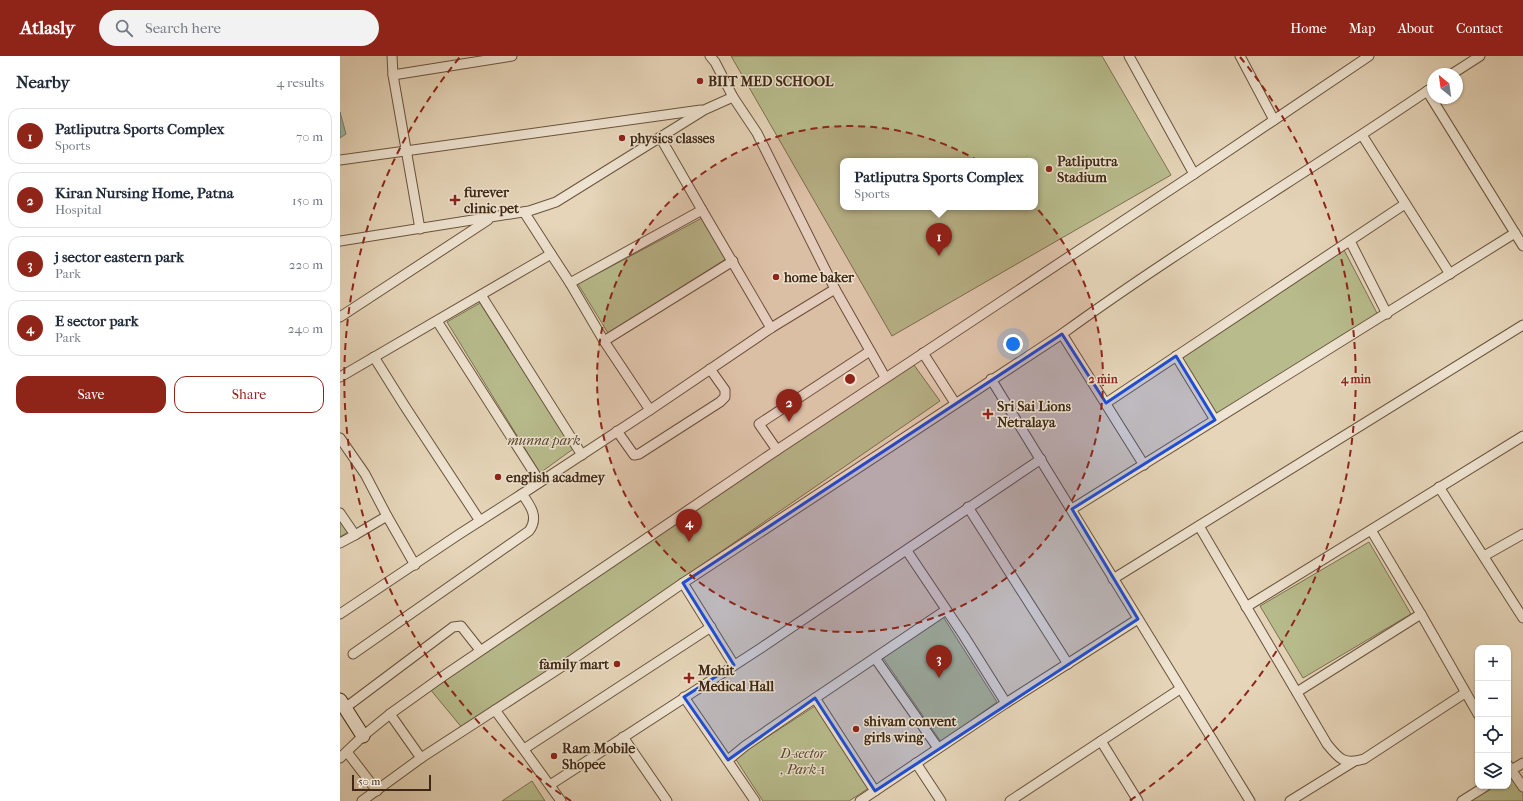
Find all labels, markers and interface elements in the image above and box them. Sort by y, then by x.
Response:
search box [99,10,379,46]
text: Atlasly [20,17,75,39]
icon: search [113,17,135,39]
text: Search here [145,19,221,37]
text: Home [1290,20,1327,37]
text: Map [1349,20,1376,37]
text: About [1398,20,1434,37]
text: Contact [1456,20,1503,37]
north arrow [1427,68,1463,104]
text: Nearby [16,72,70,92]
place label: BIIT MED SCHOOL [708,73,834,90]
text: 4 results [277,75,324,90]
marker: BIIT MED SCHOOL [695,76,705,86]
text: Patliputra Sports Complex [55,120,224,138]
text: 1 [28,129,32,144]
text: 70 m [296,129,323,144]
place label: physics classes [629,130,716,147]
marker: physics classes [617,133,627,143]
text: Sports [55,138,90,153]
place label: Patliputra Stadium [1057,153,1118,186]
popup [840,158,1038,210]
marker: Patliputra Stadium [1044,164,1054,174]
text: Patliputra Sports Complex [854,168,1024,186]
text: Kiran Nursing Home, Patna [55,184,234,202]
place label: furever clinic pet [463,184,520,217]
text: Sports [854,186,890,201]
text: 2 [27,193,33,208]
text: 150 m [292,193,323,208]
marker: furever clinic pet [449,194,461,206]
text: Hospital [55,202,102,217]
pin: 1 [926,223,952,256]
text: j sector eastern park [55,248,184,266]
text: 3 [27,257,33,272]
text: 220 m [289,257,323,272]
text: Park [55,266,81,281]
place label: home baker [783,269,855,286]
marker: home baker [771,272,781,282]
text: E sector park [55,312,138,330]
text: 4 [26,321,34,336]
text: 240 m [288,321,323,336]
text: Park [55,330,81,345]
your location [1003,334,1023,354]
centre of rings [843,372,857,386]
text: 2 min [1088,372,1119,386]
text: 4 min [1340,372,1372,387]
button: Save [16,376,166,413]
button: Share [174,376,324,413]
pin: 2 [776,389,802,422]
place label: Sri Sai Lions Netralaya [997,398,1072,431]
marker: Sri Sai Lions Netralaya [982,408,994,420]
park label: munna park [507,432,581,449]
place label: english acadmey [506,469,607,486]
marker: english acadmey [493,472,503,482]
pin: 4 [676,509,702,542]
pin: 3 [926,645,952,678]
map controls [1475,645,1511,789]
button: + [1475,645,1511,681]
place label: family mart [538,656,610,673]
marker: family mart [612,659,622,669]
place label: Mohit Medical Hall [697,662,774,695]
marker: Mohit Medical Hall [683,672,695,684]
button: − [1475,681,1511,717]
place label: shivam convent girls wing [864,713,958,746]
button: locate [1475,717,1511,753]
marker: shivam convent girls wing [851,724,861,734]
place label: Ram Mobile Shopee [562,740,635,773]
park label: D-sector , Park-1 [779,745,828,778]
marker: Ram Mobile Shopee [549,751,559,761]
button: layers [1475,753,1511,789]
scale bar [352,773,431,792]
text: 50 m [358,775,380,788]

